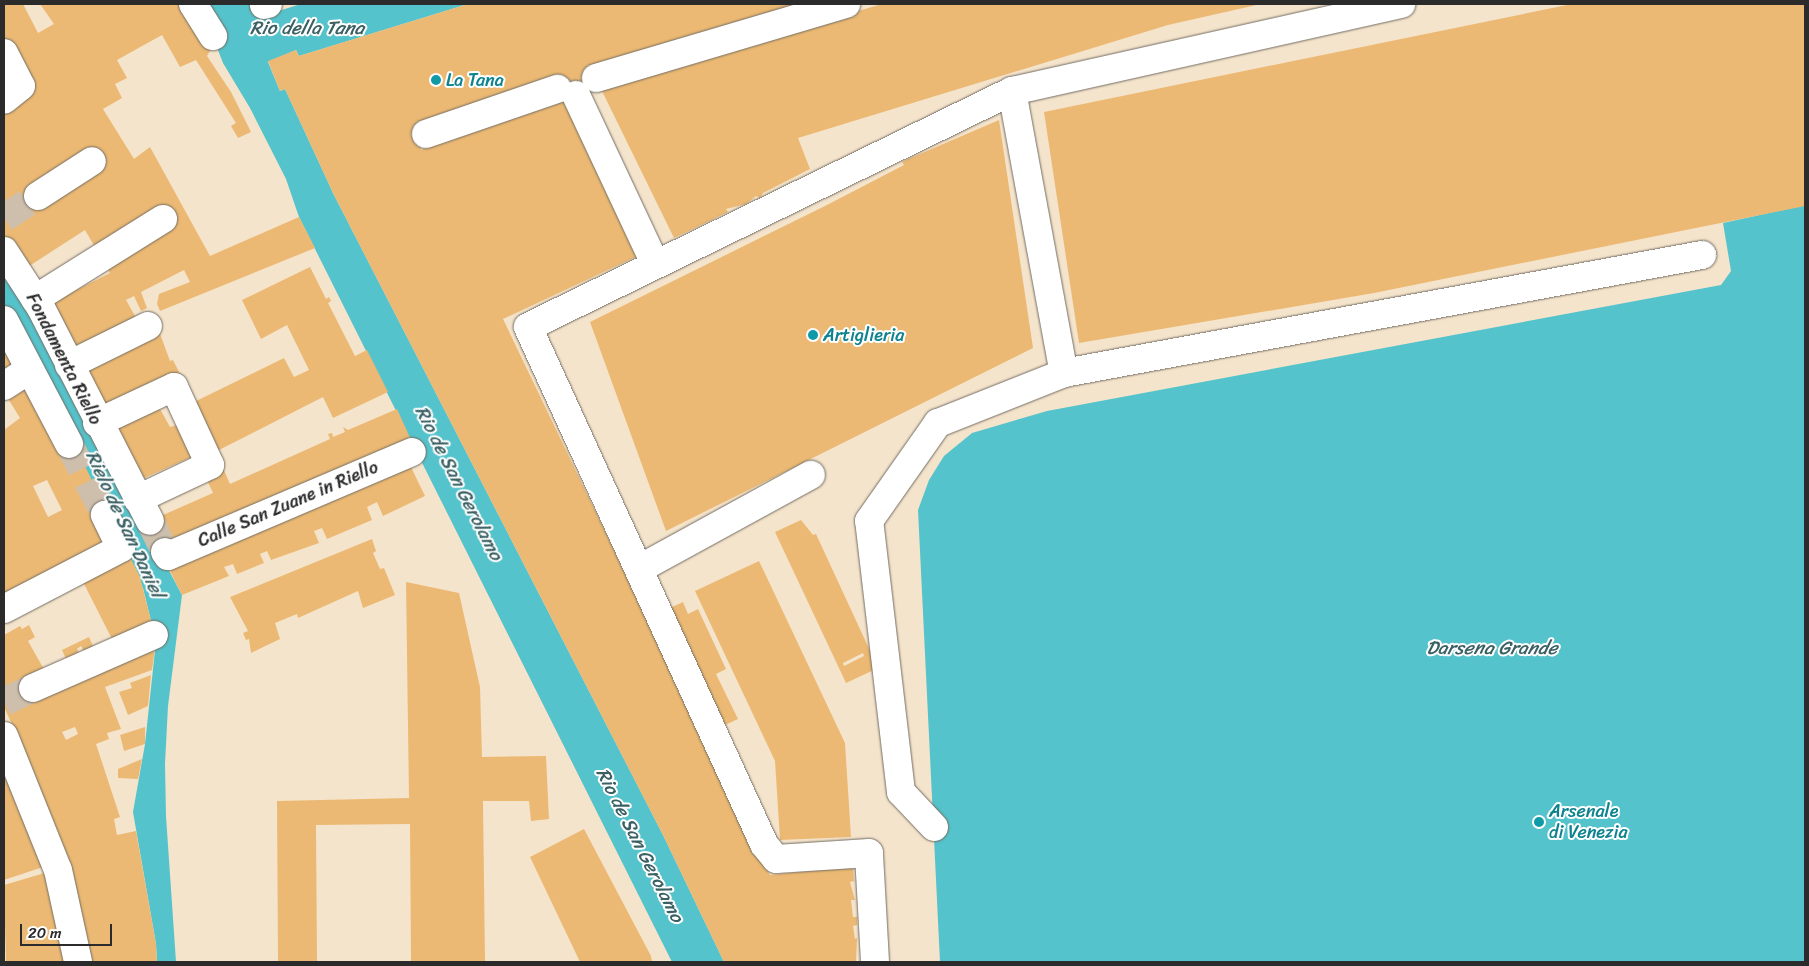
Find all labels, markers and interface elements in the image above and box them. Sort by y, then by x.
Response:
water label: Rio della Tana [250,17,364,39]
place label: La Tana [446,69,504,91]
marker: La Tana [430,74,442,86]
street label: Fondamenta Riello [21,289,107,429]
place label: Artiglieria [823,324,904,346]
marker: Artiglieria [807,329,819,341]
water label: Rio de San Gerolamo [410,402,508,564]
water label: Rielo de San Daniel [81,447,169,601]
street label: Calle San Zuane in Riello [194,456,382,552]
water label: Darsena Grande [1426,637,1558,659]
water label: Rio de San Gerolamo [591,764,689,926]
place label: Arsenale di Venezia [1549,801,1628,844]
marker: Arsenale di Venezia [1533,816,1545,828]
scale bar [22,914,115,946]
text: 20 m [28,920,62,946]

